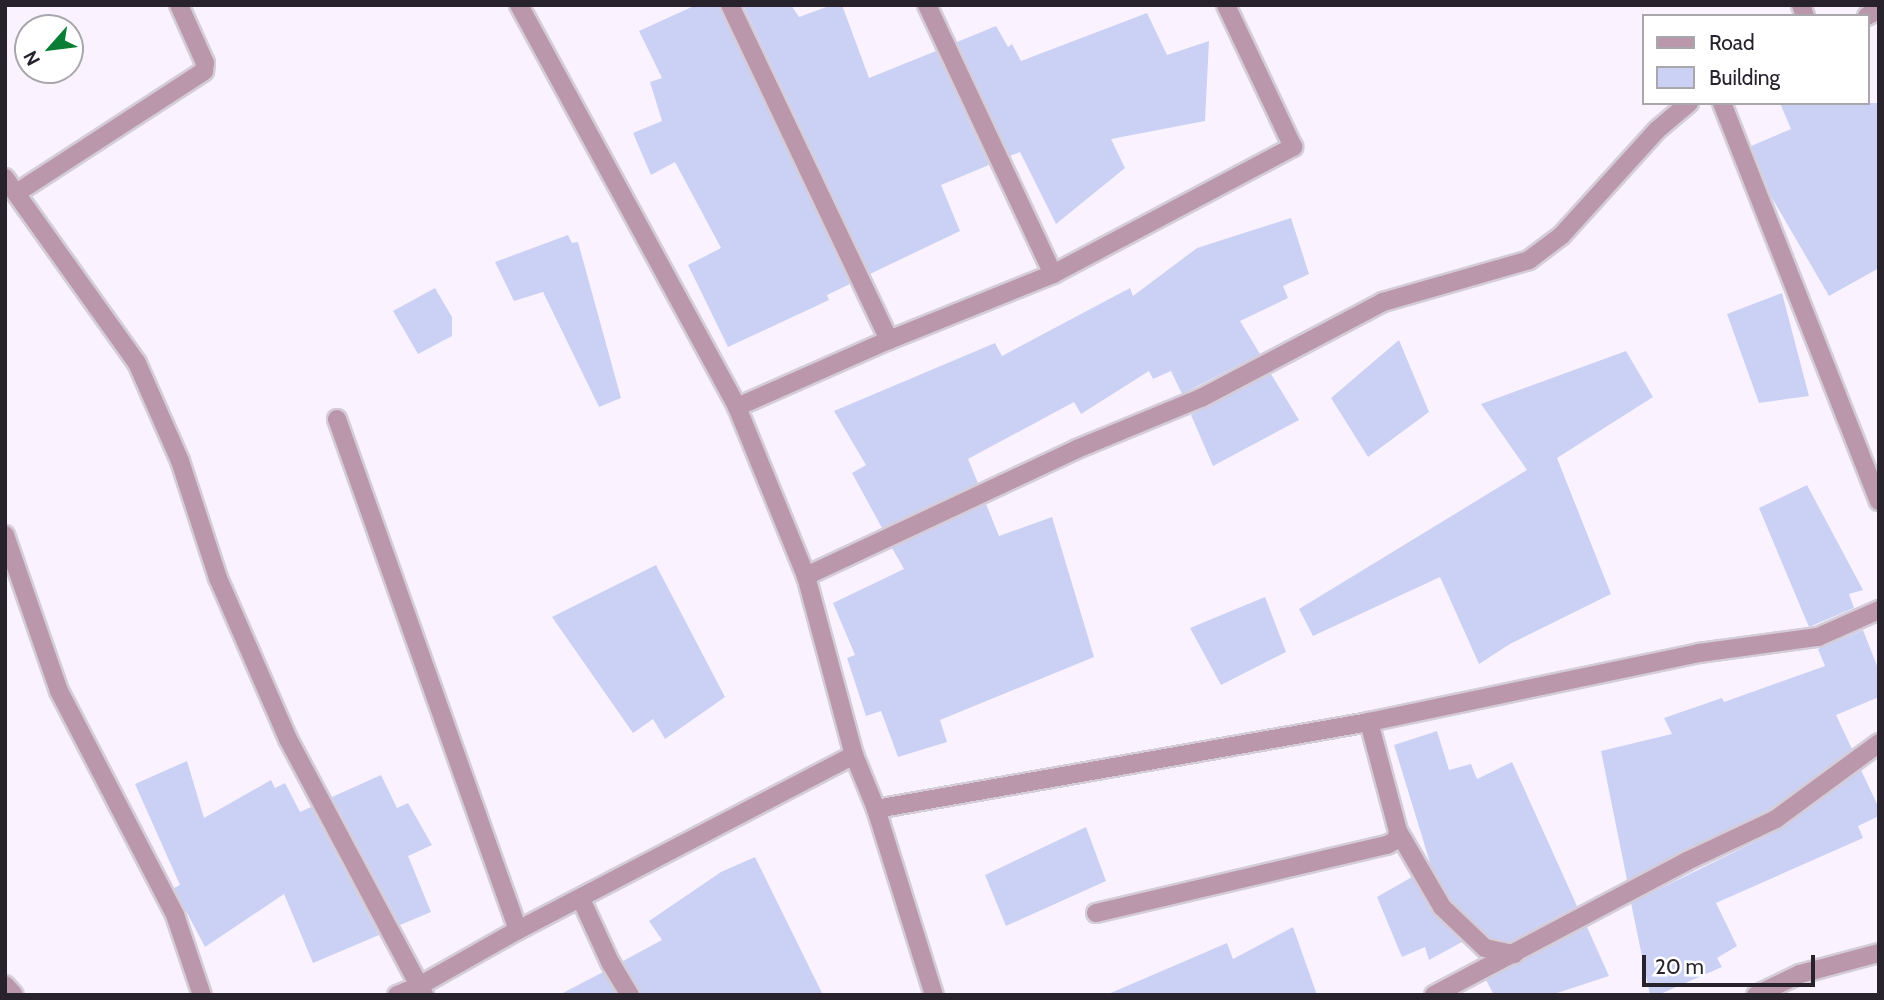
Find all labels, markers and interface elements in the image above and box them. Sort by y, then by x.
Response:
north arrow [14,14,84,84]
legend [1643,14,1870,105]
text: Road [1709,30,1755,55]
text: N [18,47,45,69]
text: Building [1709,65,1780,90]
scale bar [1646,940,1819,984]
text: 20 m [1655,954,1704,979]

